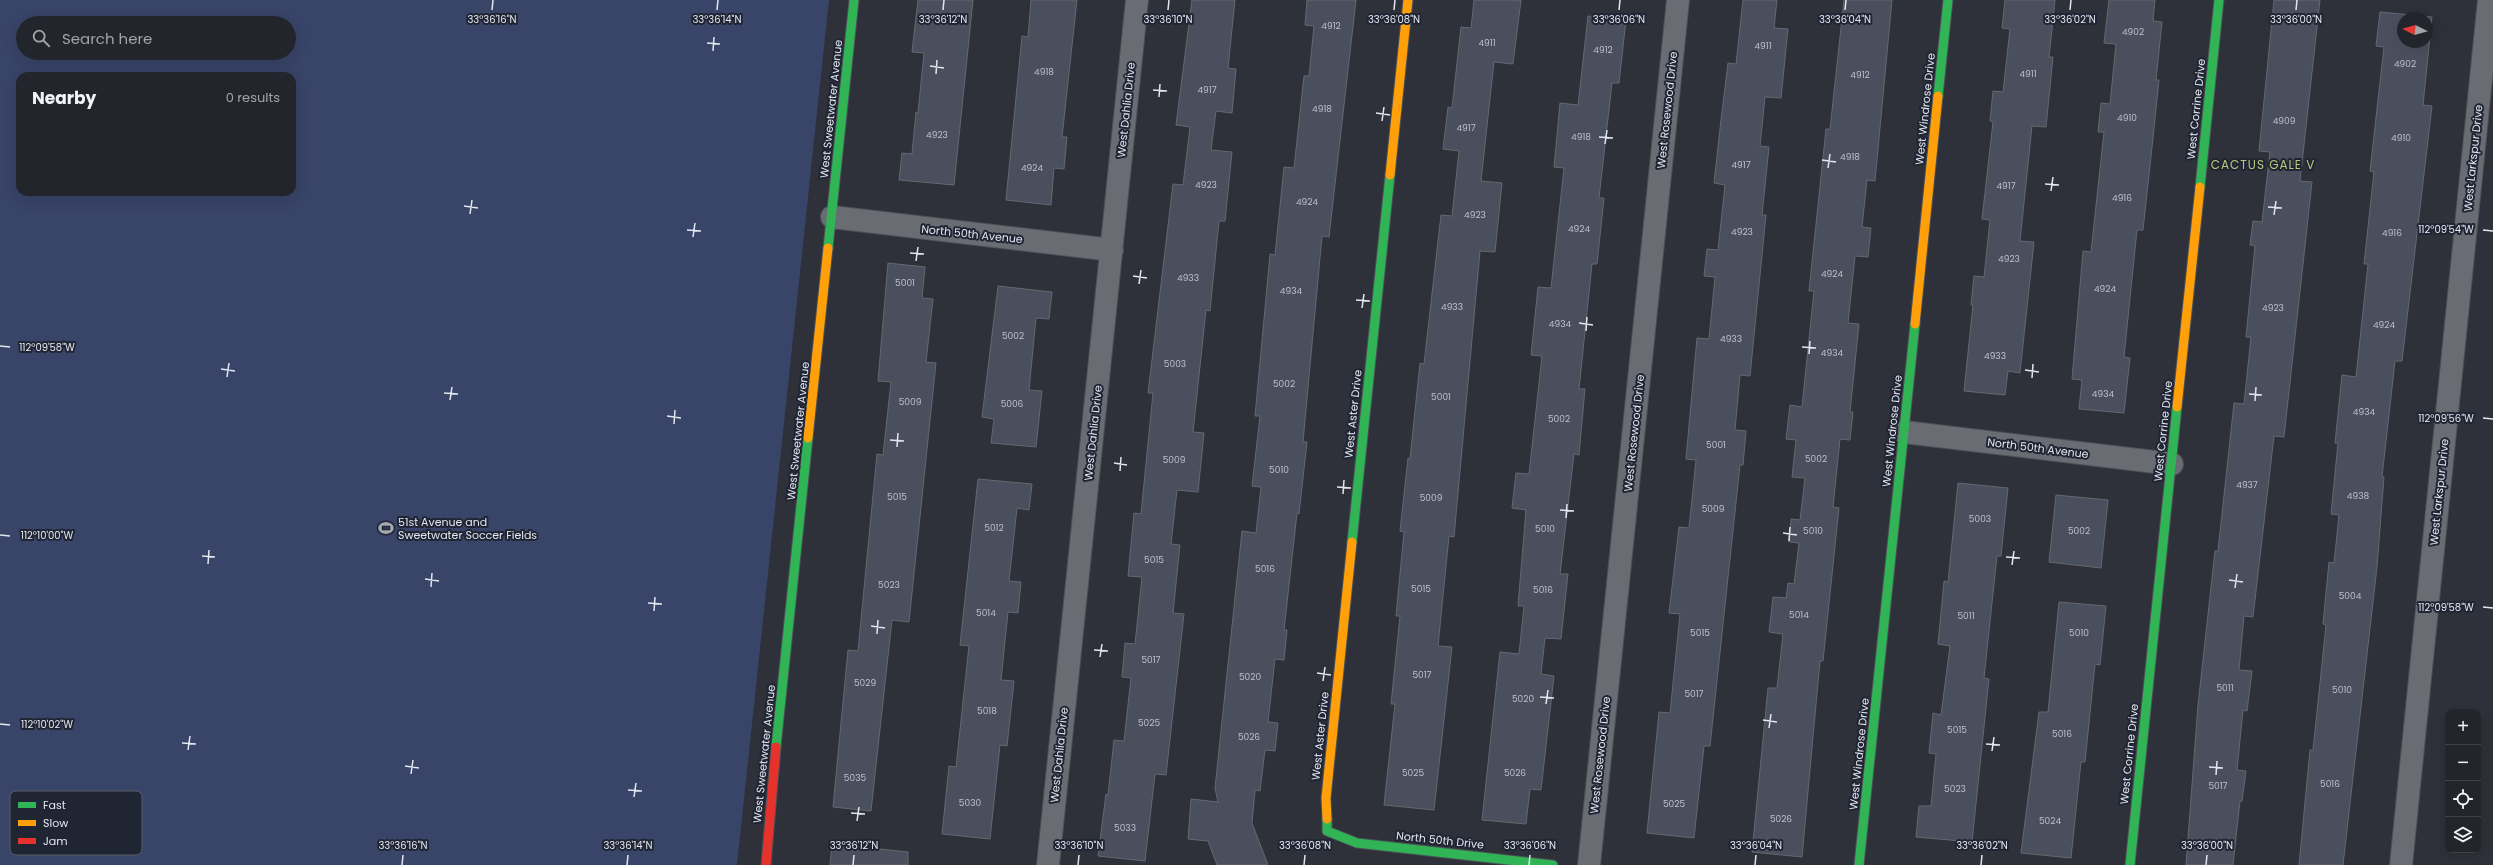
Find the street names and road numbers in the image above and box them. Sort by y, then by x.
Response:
street label: West Sweetwater Avenue [816,39,846,179]
street label: West Rosewood Drive [1653,51,1681,169]
street label: West Windrose Drive [1911,52,1939,166]
street label: West Corrine Drive [2183,58,2209,160]
street label: West Dahlia Drive [1113,61,1139,159]
street label: West Larkspur Drive [2459,104,2487,212]
street label: North 50th Avenue [920,221,1024,247]
street label: West Sweetwater Avenue [783,361,813,501]
street label: West Aster Drive [1340,369,1366,459]
street label: West Rosewood Drive [1620,374,1648,492]
street label: West Windrose Drive [1878,374,1906,488]
street label: West Corrine Drive [2150,380,2176,482]
street label: West Dahlia Drive [1080,384,1106,482]
street label: North 50th Avenue [1986,434,2090,462]
street label: West Larkspur Drive [2425,438,2453,546]
street label: West Sweetwater Avenue [749,684,779,824]
street label: West Aster Drive [1307,691,1333,781]
street label: West Rosewood Drive [1586,696,1614,814]
street label: West Windrose Drive [1845,697,1873,811]
street label: West Corrine Drive [2116,703,2142,805]
street label: West Dahlia Drive [1046,706,1072,804]
street label: North 50th Drive [1395,827,1485,853]

